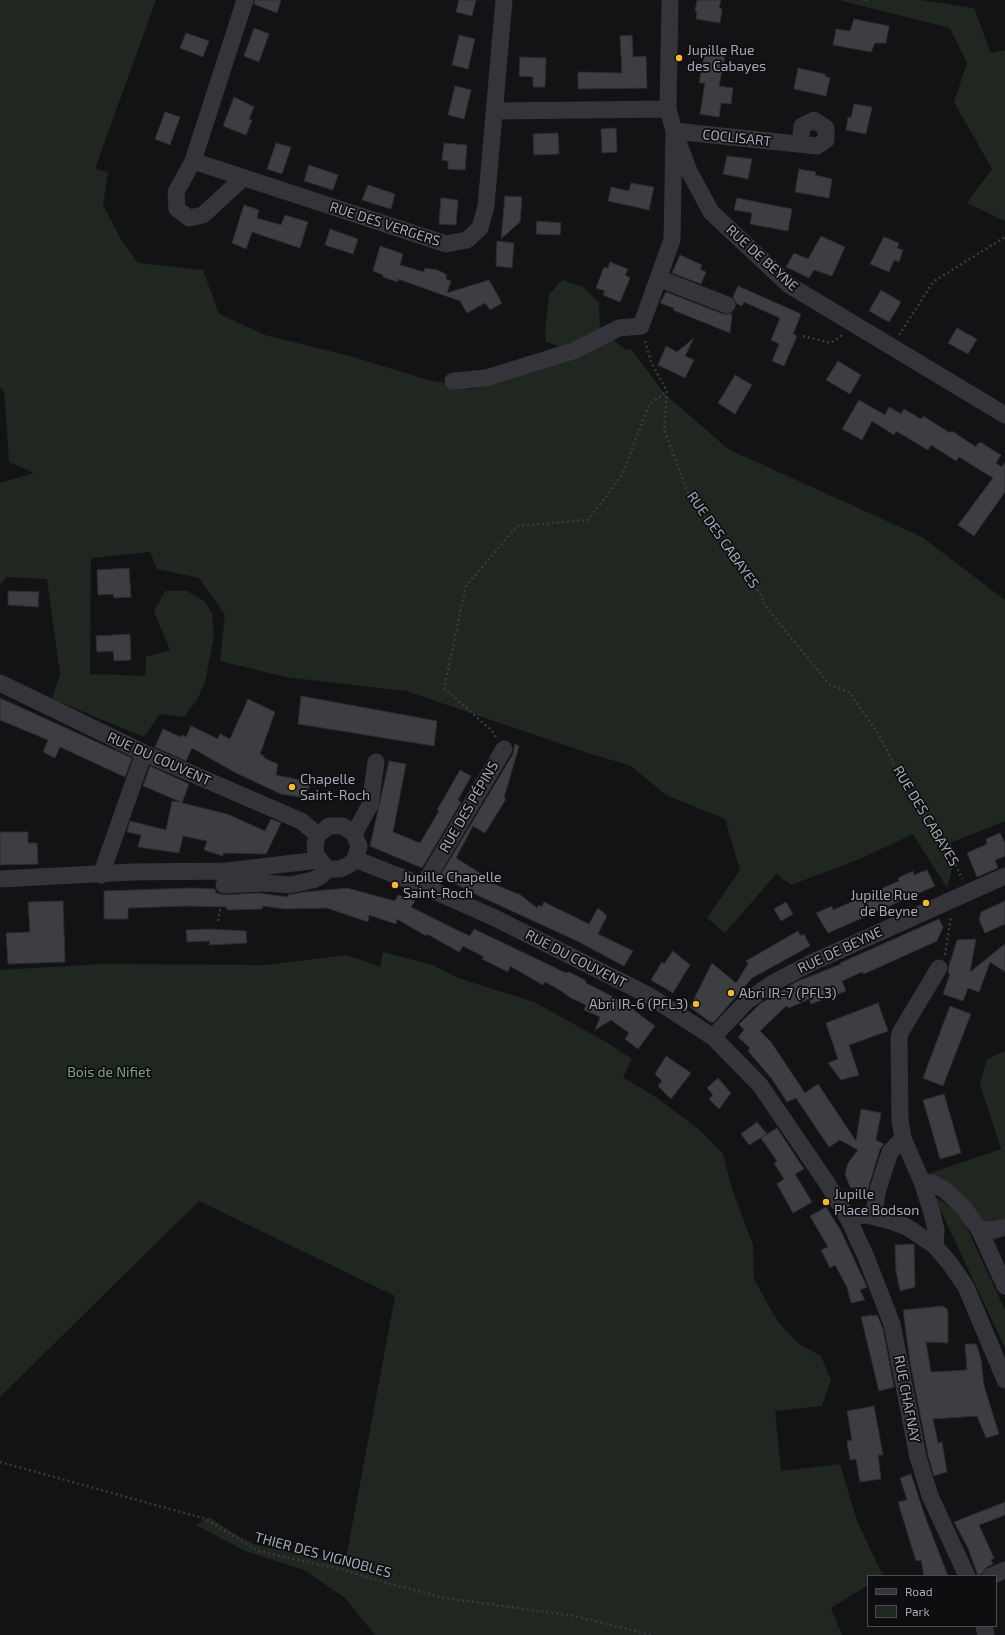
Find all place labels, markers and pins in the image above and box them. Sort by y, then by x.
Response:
place label: Jupille Rue des Cabayes [687,42,766,74]
marker: Jupille Rue des Cabayes [674,53,684,63]
place label: Chapelle Saint-Roch [300,771,370,804]
marker: Chapelle Saint-Roch [287,782,297,792]
place label: Jupille Chapelle Saint-Roch [403,869,502,902]
marker: Jupille Chapelle Saint-Roch [390,880,400,890]
place label: Jupille Rue de Beyne [851,887,918,920]
marker: Jupille Rue de Beyne [921,898,931,908]
place label: Abri IR-7 (PFL3) [739,985,836,1001]
marker: Abri IR-7 (PFL3) [726,988,736,998]
place label: Abri IR-6 (PFL3) [589,996,688,1012]
marker: Abri IR-6 (PFL3) [691,999,701,1009]
place label: Jupille Place Bodson [834,1186,919,1218]
marker: Jupille Place Bodson [821,1197,831,1207]

